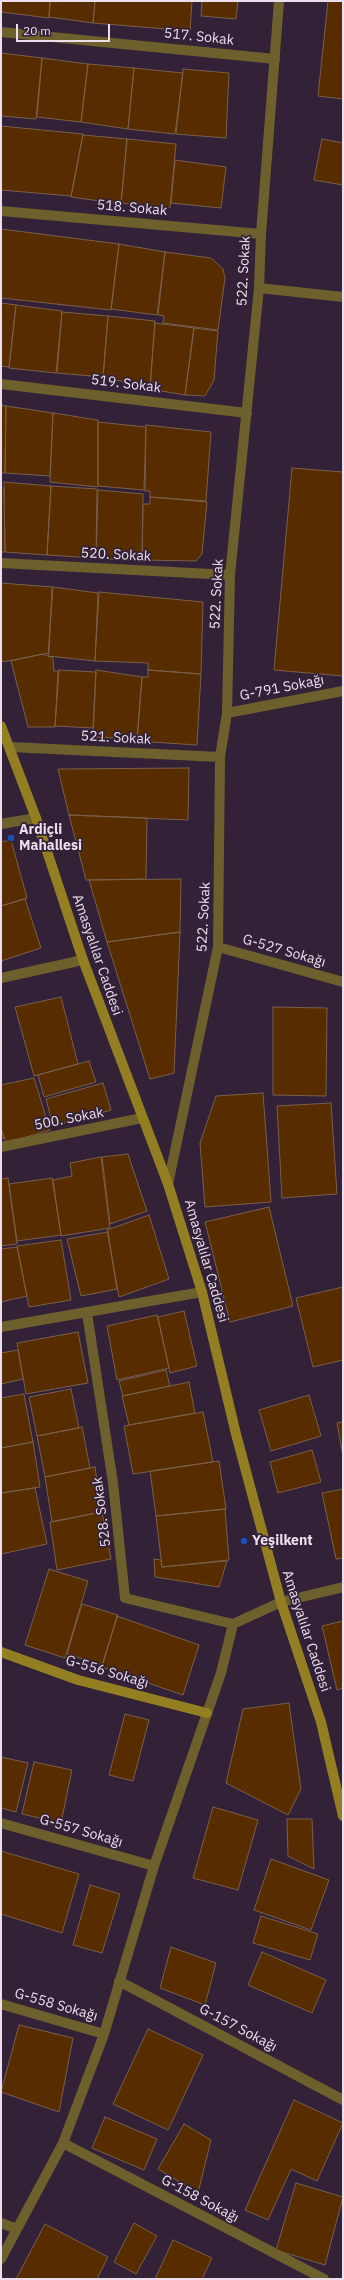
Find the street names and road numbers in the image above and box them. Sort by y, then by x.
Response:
street label: 517. Sokak [163,25,235,49]
street label: 518. Sokak [96,197,168,219]
street label: 522. Sokak [234,235,254,307]
street label: 519. Sokak [90,371,162,397]
street label: 520. Sokak [80,545,152,565]
street label: 522. Sokak [207,558,227,630]
street label: G-791 Sokağı [238,672,326,704]
street label: 521. Sokak [80,728,152,748]
street label: 522. Sokak [194,881,214,953]
street label: Amasyalılar Caddesi [68,892,126,1018]
street label: G-527 Sokağı [241,931,327,971]
street label: 500. Sokak [33,1104,105,1134]
street label: Amasyalılar Caddesi [180,1198,232,1324]
street label: 528. Sokak [89,1476,115,1548]
street label: Amasyalılar Caddesi [278,1568,334,1694]
street label: G-556 Sokağı [64,1652,150,1692]
street label: G-557 Sokağı [38,1811,124,1851]
street label: G-558 Sokağı [13,1985,99,2025]
street label: G-157 Sokağı [196,2000,280,2056]
street label: G-158 Sokağı [158,2171,242,2227]

